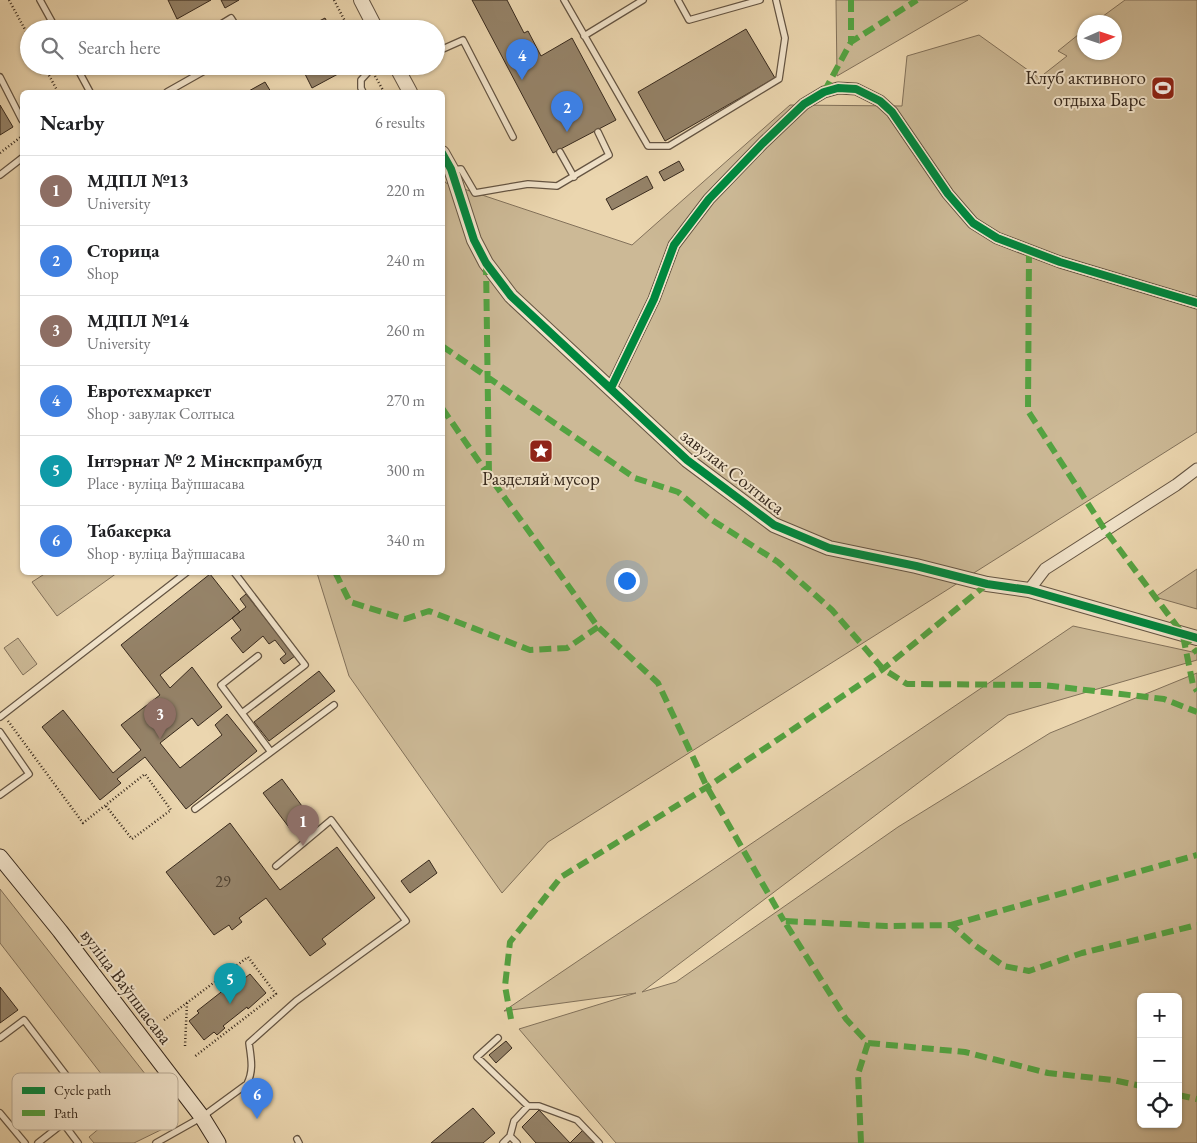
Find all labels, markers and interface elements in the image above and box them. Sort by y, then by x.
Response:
north arrow [1077,15,1122,60]
search box [20,20,445,75]
icon: search [38,34,66,62]
text: Search here [78,35,160,60]
pin: 4 [506,39,538,80]
place label: Клуб активного отдыха Барс [1025,65,1146,112]
sports icon: Клуб активного отдыха Барс [1150,75,1176,101]
pin: 2 [551,91,583,132]
text: Nearby [40,109,104,136]
text: 6 results [375,112,425,133]
text: МДПЛ №13 [87,168,189,193]
text: 1 [52,180,60,201]
text: 220 m [386,180,425,201]
text: University [87,193,151,214]
text: Сторица [87,238,160,263]
text: 2 [52,250,60,271]
text: 240 m [386,250,425,271]
text: Shop [87,263,119,284]
text: МДПЛ №14 [87,308,189,333]
text: 3 [52,320,60,341]
text: 260 m [386,320,425,341]
text: University [87,333,151,354]
text: Евротехмаркет [87,378,211,403]
text: 4 [52,390,60,411]
text: 270 m [386,390,425,411]
text: Shop · завулак Солтыса [87,403,235,424]
street label: завулак Солтыса [675,423,790,520]
place icon: Разделяй мусор [528,438,554,464]
text: Інтэрнат № 2 Мінскпрамбуд [87,448,322,473]
text: 5 [52,460,60,481]
text: 300 m [386,460,425,481]
place label: Разделяй мусор [482,466,600,491]
text: Place · вуліца Ваўпшасава [87,473,245,494]
text: Табакерка [87,518,171,543]
text: 6 [52,530,60,551]
text: 340 m [386,530,425,551]
text: Shop · вуліца Ваўпшасава [87,543,245,564]
your location [614,568,640,594]
pin: 3 [144,698,176,739]
pin: 1 [287,805,319,846]
house number: 29 [215,871,231,892]
street label: вуліца Ваўпшасава [75,924,178,1049]
pin: 5 [214,963,246,1004]
map controls [1137,993,1182,1128]
button: + [1137,993,1182,1038]
button: − [1137,1038,1182,1083]
legend [12,1073,178,1130]
pin: 6 [241,1078,273,1119]
text: Cycle path [54,1081,111,1099]
button: locate [1137,1083,1182,1128]
text: Path [54,1104,78,1122]

